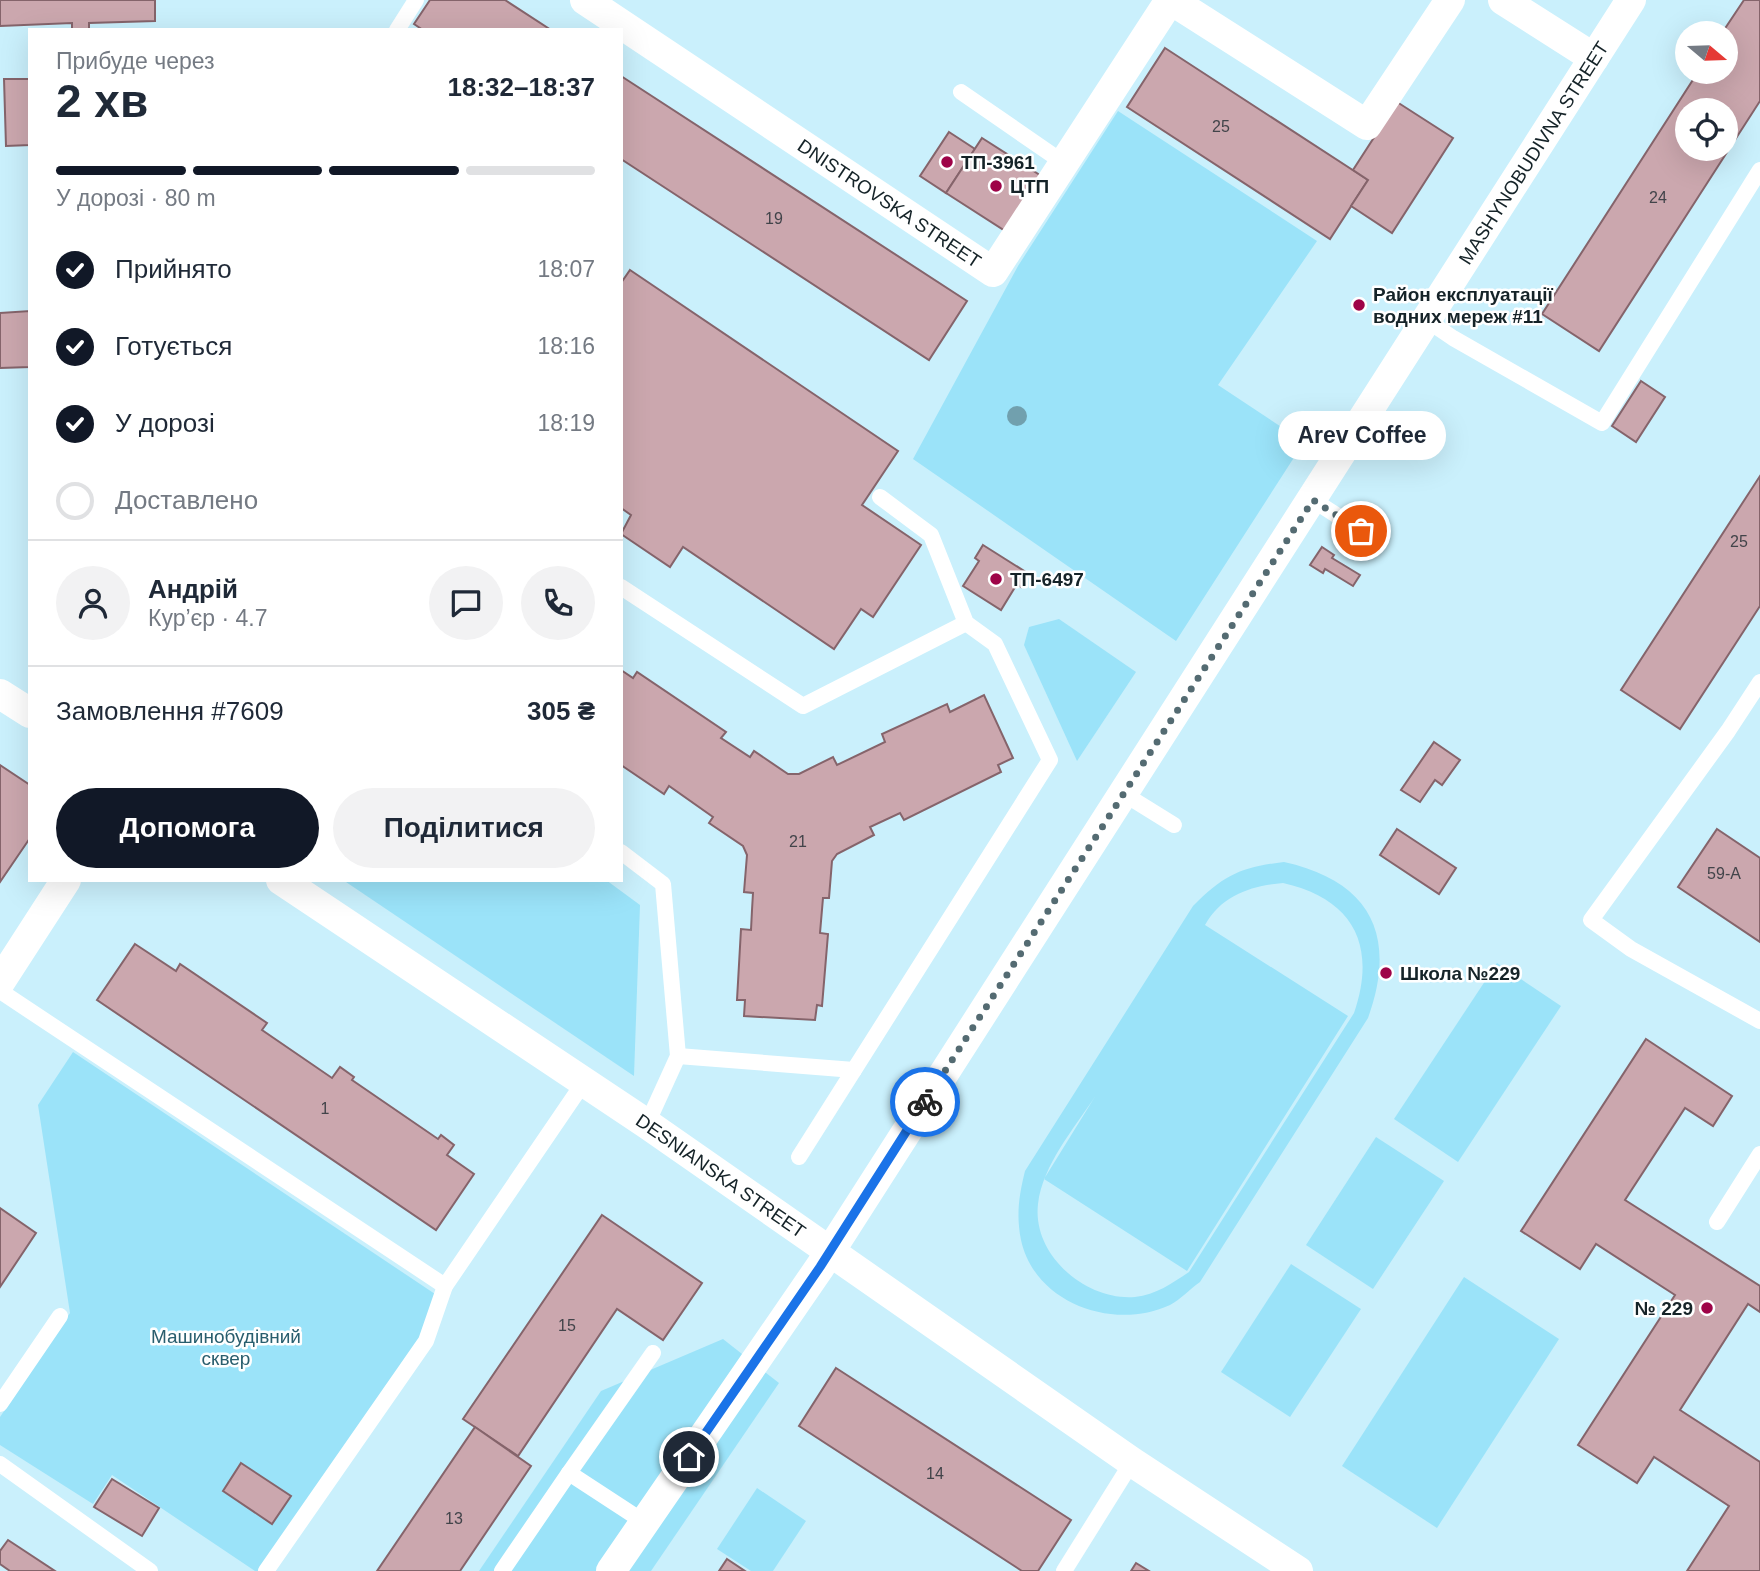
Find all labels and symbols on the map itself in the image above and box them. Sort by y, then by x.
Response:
north arrow [1675,21,1738,84]
street label: MASHYNOBUDIVNA STREET [1454,37,1612,268]
house number: 25 [1212,118,1230,135]
street label: DNISTROVSKA STREET [794,135,985,272]
place label: ТП-3961 [961,152,1035,173]
marker: ТП-3961 [939,154,955,170]
place label: ЦТП [1010,176,1049,197]
marker: ЦТП [988,178,1004,194]
house number: 24 [1649,189,1667,206]
house number: 19 [765,210,783,227]
place label: Район експлуатації водних мереж #11 [1373,284,1553,327]
marker: Район експлуатації водних мереж #11 [1351,297,1367,313]
callout: Arev Coffee [1277,412,1445,461]
pin [1331,501,1391,561]
house number: 25 [1730,533,1748,550]
place label: ТП-6497 [1010,569,1084,590]
marker: ТП-6497 [988,571,1004,587]
house number: 21 [789,833,807,850]
house number: 59-А [1707,865,1741,882]
place label: Школа №229 [1400,963,1520,984]
marker: Школа №229 [1378,965,1394,981]
courier [890,1067,960,1137]
house number: 1 [321,1100,330,1117]
street label: DESNIANSKA STREET [632,1109,810,1242]
place label: № 229 [1635,1298,1693,1319]
marker: № 229 [1699,1300,1715,1316]
house number: 15 [558,1317,576,1334]
park label: Машинобудівний сквер [151,1326,301,1369]
pin [659,1427,719,1487]
house number: 14 [926,1465,944,1482]
house number: 13 [445,1510,463,1527]

